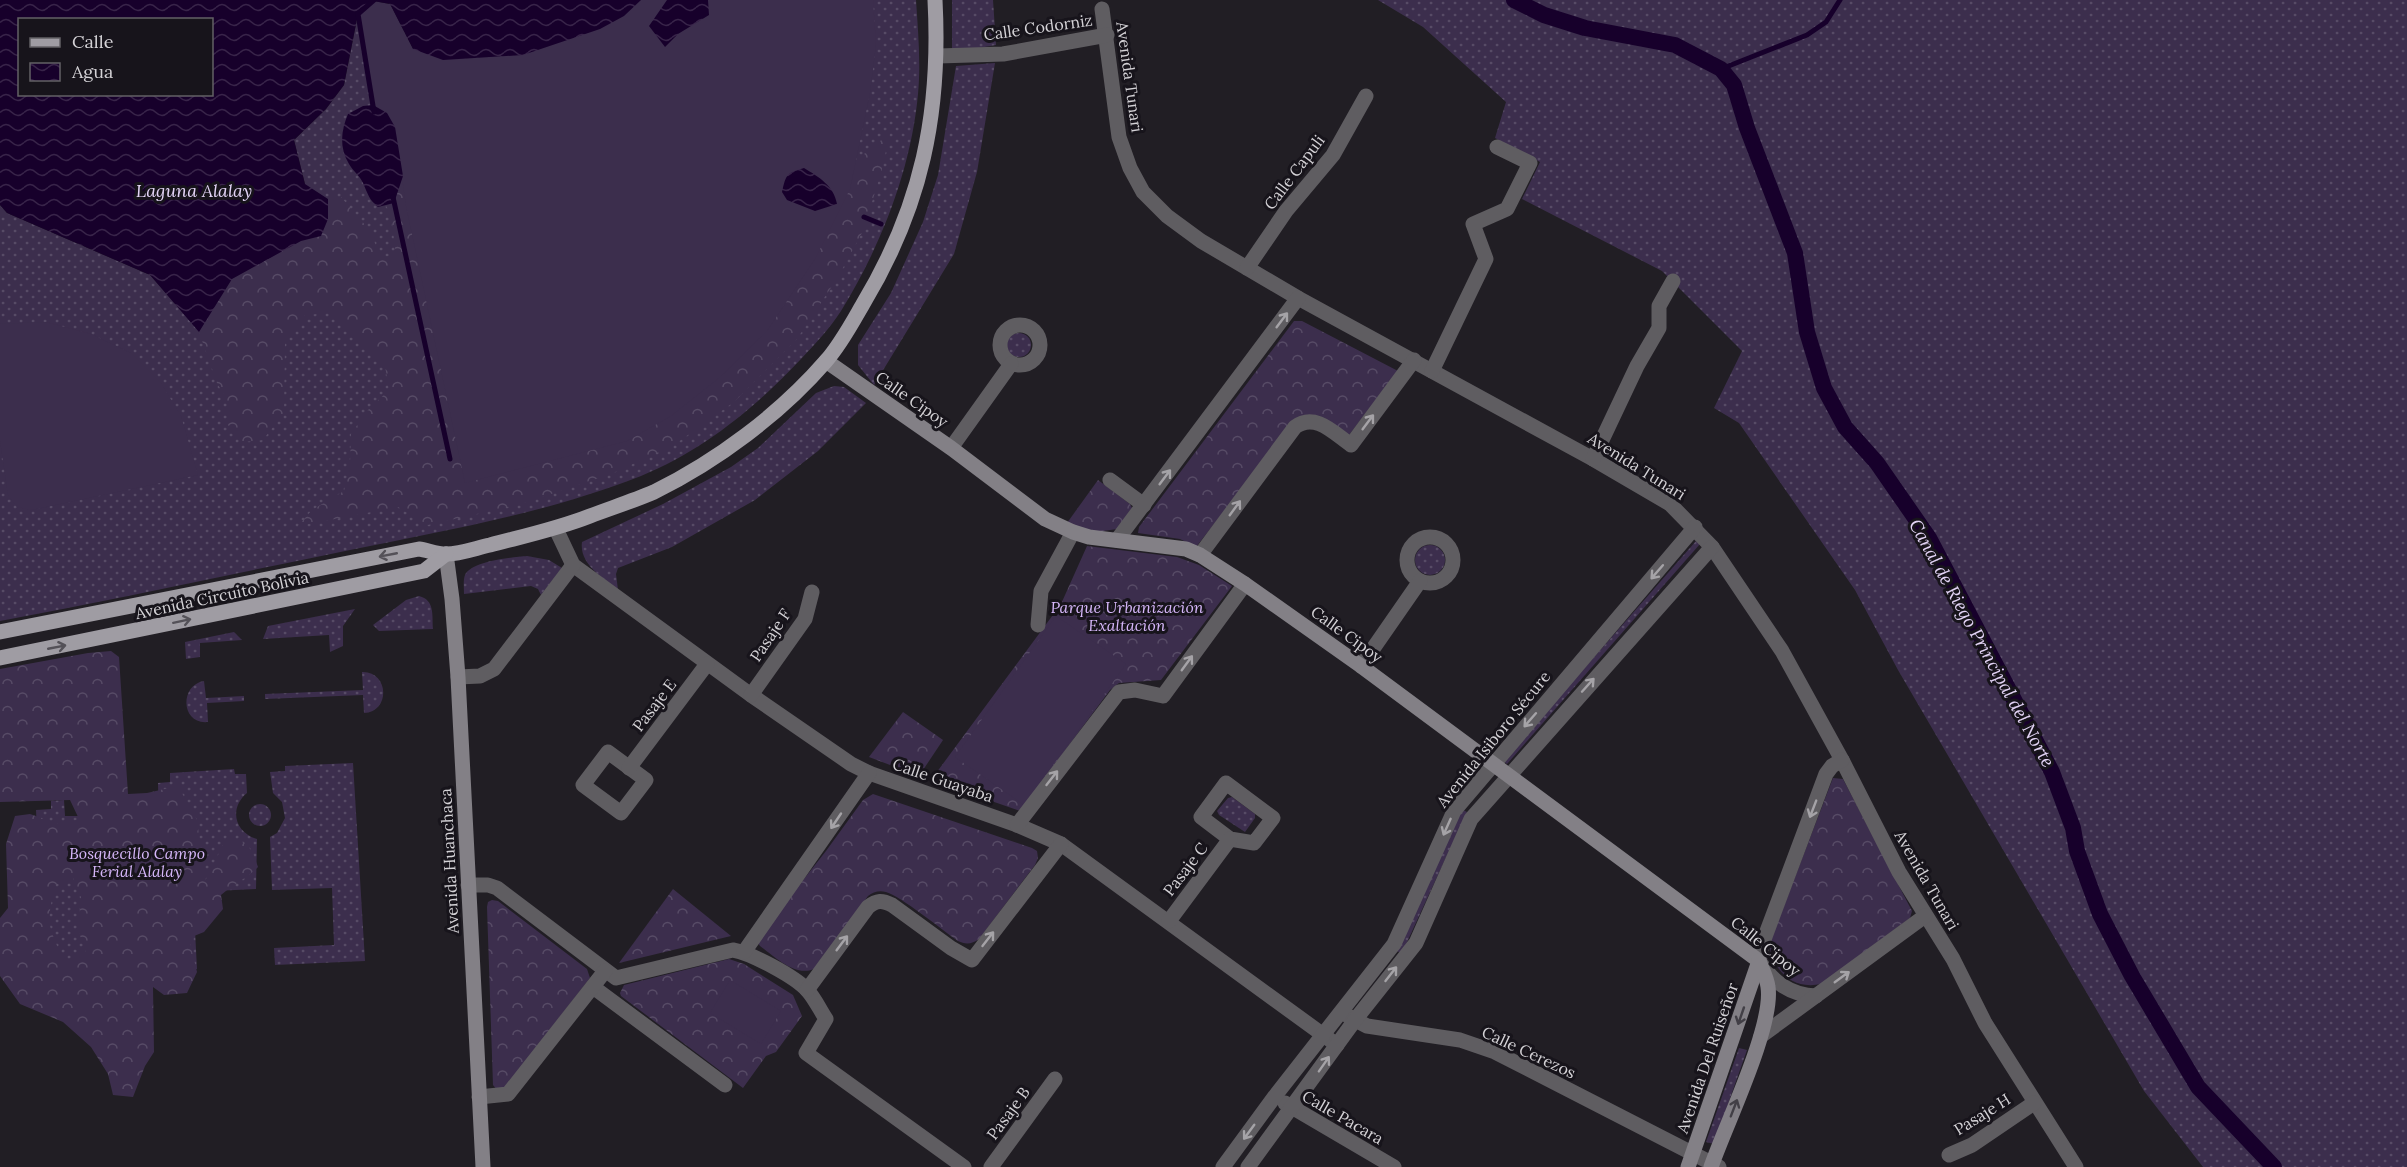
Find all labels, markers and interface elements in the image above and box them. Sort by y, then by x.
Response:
street label: Calle Codorniz [982,9,1094,45]
legend [18,18,213,96]
street label: Avenida Tunari [1112,19,1148,134]
text: Calle [72,30,114,53]
text: Agua [71,60,113,83]
street label: Calle Capuli [1259,131,1329,213]
water label: Laguna Alalay [136,179,252,202]
one-way arrow [1275,313,1288,329]
street label: Calle Cipoy [872,367,953,432]
one-way arrow [1361,414,1374,430]
street label: Avenida Tunari [1584,427,1690,504]
one-way arrow [1159,469,1171,485]
one-way arrow [1228,501,1241,517]
water label: Canal de Riego Principal del Norte [1904,515,2060,771]
one-way arrow [379,550,399,561]
one-way arrow [1650,564,1664,579]
street label: Avenida Circuito Bolivia [133,567,310,623]
park label: Parque Urbanización Exaltación [1050,597,1204,635]
street label: Calle Cipoy [1307,601,1387,667]
street label: Pasaje F [745,605,795,665]
one-way arrow [173,615,192,627]
one-way arrow [47,641,67,652]
one-way arrow [1181,655,1194,671]
street label: Avenida Isiboro Sécure [1431,666,1554,812]
street label: Pasaje E [628,675,680,735]
one-way arrow [1581,678,1595,693]
one-way arrow [1523,712,1537,727]
street label: Calle Guayaba [890,753,996,807]
one-way arrow [1046,771,1059,787]
street label: Avenida Huanchaca [435,788,463,935]
one-way arrow [1806,799,1817,818]
one-way arrow [830,812,842,829]
one-way arrow [1440,817,1452,835]
street label: Avenida Tunari [1890,826,1964,933]
street label: Pasaje C [1158,838,1212,900]
park label: Bosquecillo Campo Ferial Alalay [69,843,205,881]
street label: Calle Cipoy [1727,912,1805,981]
one-way arrow [982,931,995,947]
one-way arrow [835,935,848,951]
one-way arrow [1385,967,1398,983]
one-way arrow [1834,970,1850,983]
street label: Avenida Del Ruiseñor [1672,980,1742,1137]
one-way arrow [1734,1006,1745,1025]
street label: Calle Cerezos [1479,1022,1579,1082]
one-way arrow [1318,1057,1330,1073]
street label: Pasaje B [982,1083,1034,1143]
street label: Calle Pacara [1299,1086,1387,1148]
street label: Pasaje H [1950,1089,2014,1139]
one-way arrow [1729,1099,1740,1117]
one-way arrow [1243,1123,1255,1139]

